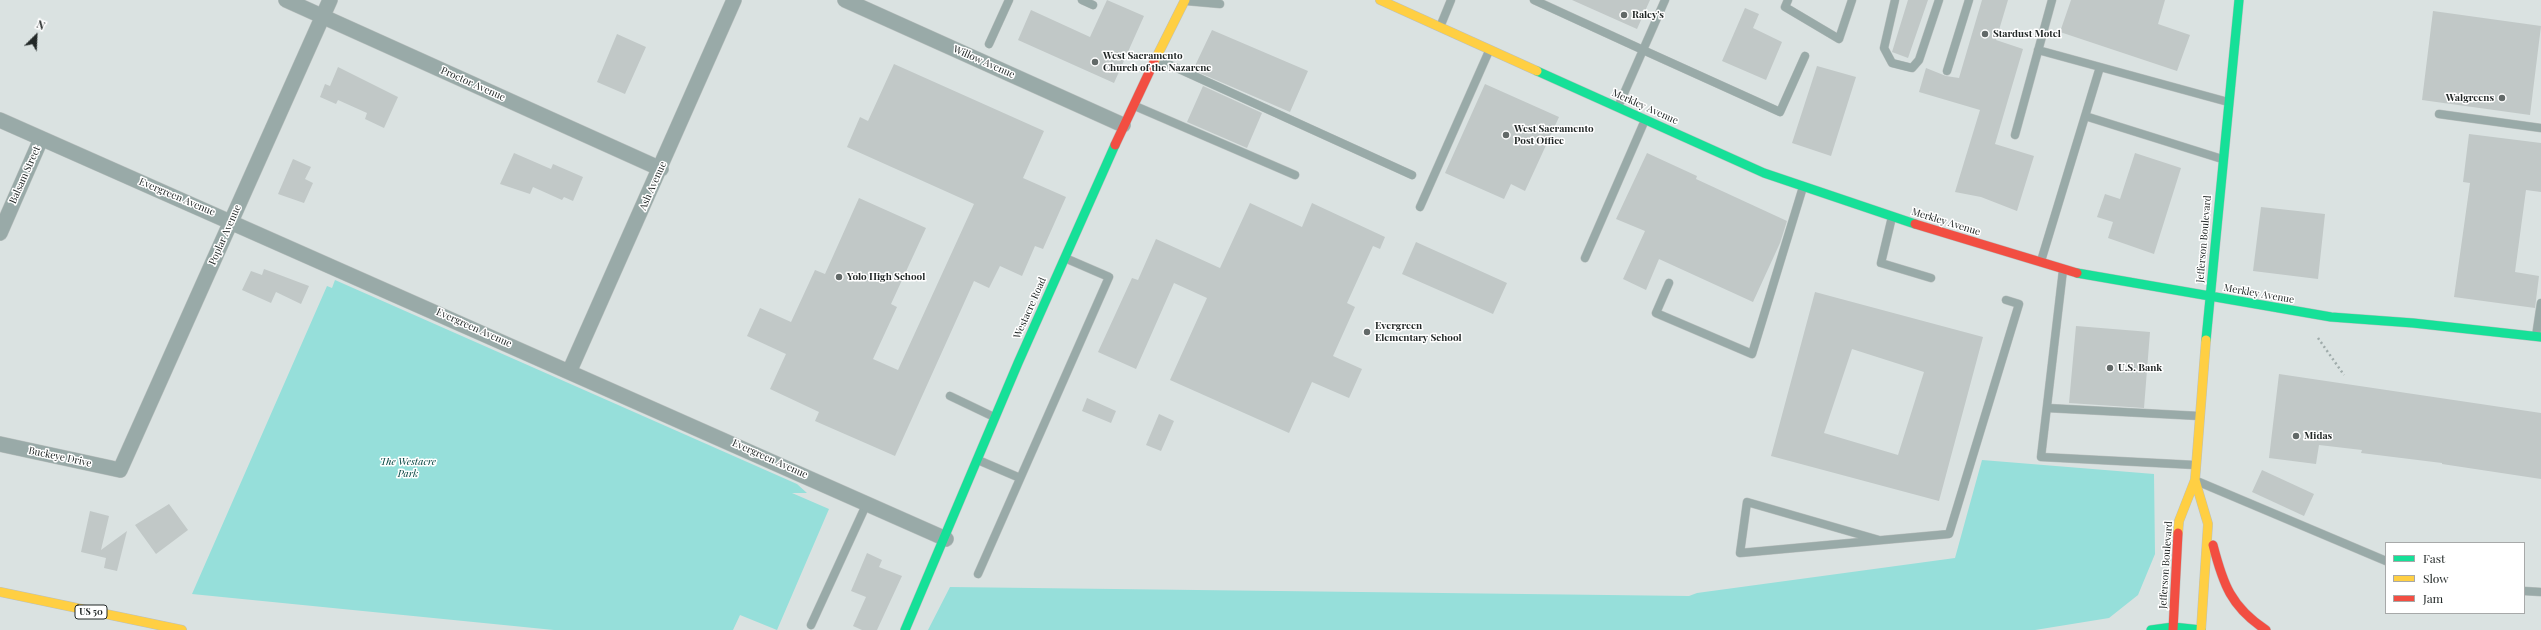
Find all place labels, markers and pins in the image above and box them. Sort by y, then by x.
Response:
place label: Raley's [1632,9,1664,21]
marker: Raley's [1619,10,1629,20]
place label: Stardust Motel [1993,28,2061,40]
marker: Stardust Motel [1980,29,1990,39]
place label: West Sacramento Church of the Nazarene [1103,50,1211,74]
marker: West Sacramento Church of the Nazarene [1090,57,1100,67]
place label: Walgreens [2446,92,2494,104]
marker: Walgreens [2497,93,2507,103]
place label: West Sacramento Post Office [1514,123,1594,146]
marker: West Sacramento Post Office [1501,130,1511,140]
place label: Yolo High School [847,271,925,283]
marker: Yolo High School [834,272,844,282]
place label: Evergreen Elementary School [1375,320,1462,344]
marker: Evergreen Elementary School [1362,327,1372,337]
place label: U.S. Bank [2118,362,2162,374]
marker: U.S. Bank [2105,363,2115,373]
place label: Midas [2304,430,2332,442]
marker: Midas [2291,431,2301,441]

